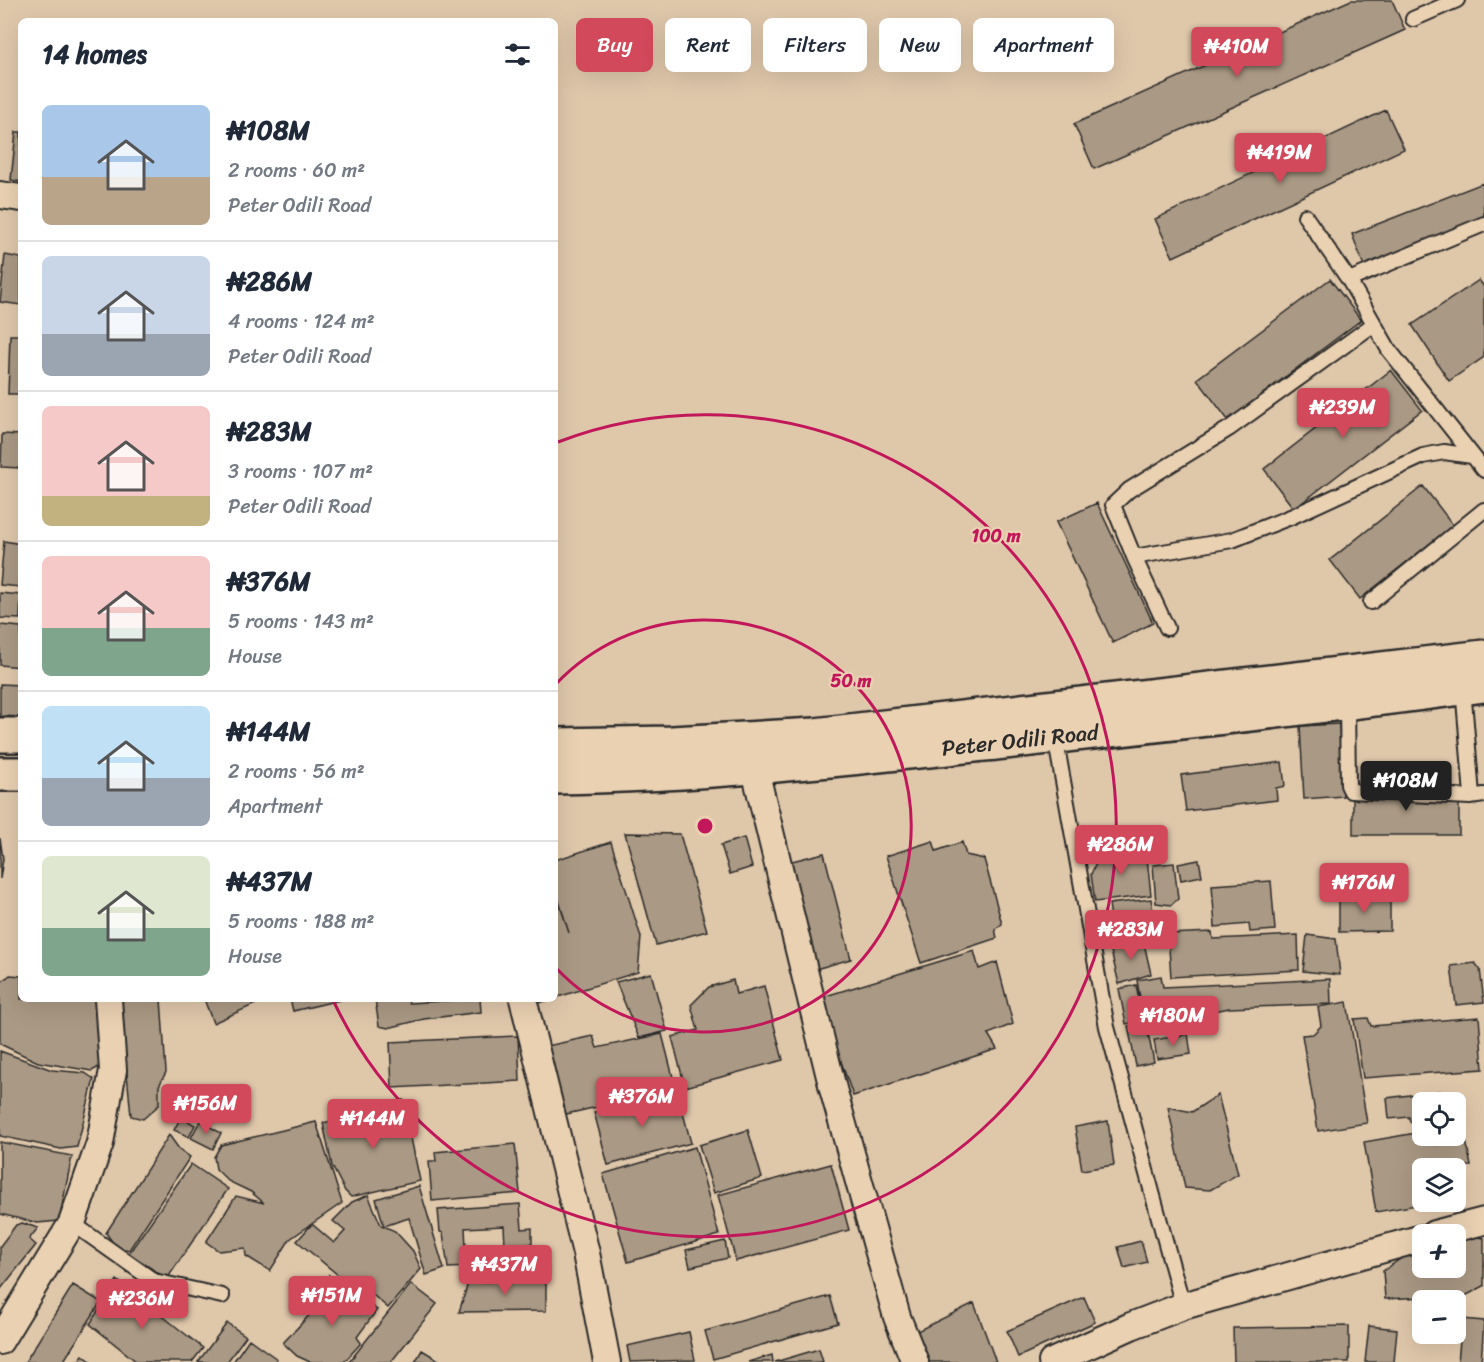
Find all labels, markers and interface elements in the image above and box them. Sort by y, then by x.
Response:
chip: Buy [576,18,653,72]
chip: Rent [665,18,751,72]
chip: Filters [763,18,867,72]
chip: New [879,18,961,72]
chip: Apartment [973,18,1114,72]
pin: ₦410M [1195,27,1279,78]
text: ₦410M [1205,29,1269,64]
text: 14 homes [42,31,147,77]
icon: filters [501,38,534,71]
text: ₦108M [228,107,310,153]
icon: home [90,129,162,201]
pin: ₦419M [1238,133,1322,184]
text: ₦419M [1249,135,1311,170]
text: 2 rooms · 60 m² [228,153,365,188]
text: Peter Odili Road [228,188,371,223]
text: ₦286M [228,258,312,304]
icon: home [90,280,162,352]
text: 4 rooms · 124 m² [228,304,375,339]
text: Peter Odili Road [228,339,371,374]
pin: ₦239M [1301,388,1385,439]
text: ₦239M [1311,390,1375,425]
text: ₦283M [228,408,311,454]
icon: home [90,430,162,502]
text: 3 rooms · 107 m² [228,454,373,489]
text: Peter Odili Road [228,489,371,524]
text: 100 m [972,520,1021,552]
text: ₦376M [228,558,310,604]
icon: home [90,580,162,652]
text: 5 rooms · 143 m² [228,604,374,639]
text: House [228,639,282,674]
text: 50 m [831,665,872,697]
text: ₦144M [228,708,310,754]
street label: Peter Odili Road [940,712,1102,768]
icon: home [90,730,162,802]
text: 2 rooms · 56 m² [228,754,365,789]
pin: ₦108M [1364,761,1448,812]
text: ₦108M [1375,763,1437,798]
text: Apartment [228,789,322,824]
centre of rings [695,816,715,836]
pin: ₦286M [1079,825,1163,876]
text: ₦286M [1089,827,1153,862]
text: ₦437M [228,858,312,904]
pin: ₦176M [1322,863,1406,914]
text: ₦176M [1334,865,1394,900]
icon: home [90,880,162,952]
text: 5 rooms · 188 m² [228,904,374,939]
pin: ₦283M [1089,910,1173,961]
text: ₦283M [1099,912,1163,947]
text: House [228,939,282,974]
pin: ₦180M [1131,996,1215,1047]
text: ₦180M [1142,998,1204,1033]
pin: ₦376M [600,1077,684,1128]
text: ₦376M [610,1079,674,1114]
pin: ₦156M [164,1084,248,1135]
text: ₦156M [175,1086,237,1121]
map controls [1412,1092,1466,1344]
button: locate [1412,1092,1466,1146]
pin: ₦144M [331,1099,415,1150]
text: ₦144M [341,1101,405,1136]
button: layers [1412,1158,1466,1212]
button: + [1412,1224,1466,1278]
pin: ₦437M [463,1245,547,1296]
text: ₦437M [473,1247,537,1282]
pin: ₦151M [290,1276,374,1327]
text: ₦151M [303,1278,362,1313]
pin: ₦236M [100,1279,184,1330]
text: ₦236M [110,1281,174,1316]
button: − [1412,1290,1466,1344]

